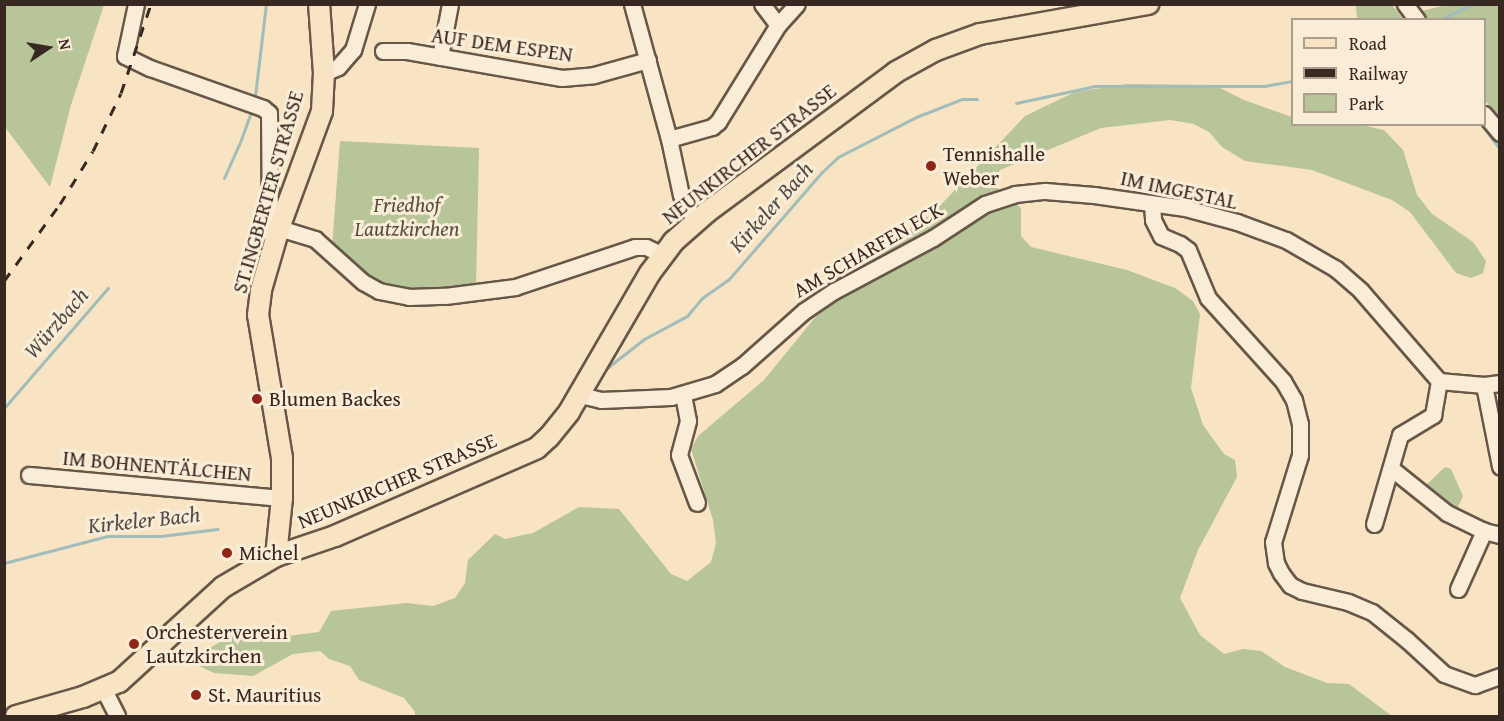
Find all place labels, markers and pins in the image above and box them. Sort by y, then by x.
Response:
place label: Tennishalle Weber [943,141,1045,191]
marker: Tennishalle Weber [924,159,938,173]
place label: Blumen Backes [269,386,401,412]
marker: Blumen Backes [250,392,264,406]
place label: Michel [239,540,299,566]
marker: Michel [220,546,234,560]
place label: Orchesterverein Lautzkirchen [146,619,288,669]
marker: Orchesterverein Lautzkirchen [127,637,141,651]
place label: St. Mauritius [208,682,321,708]
marker: St. Mauritius [189,688,203,702]

